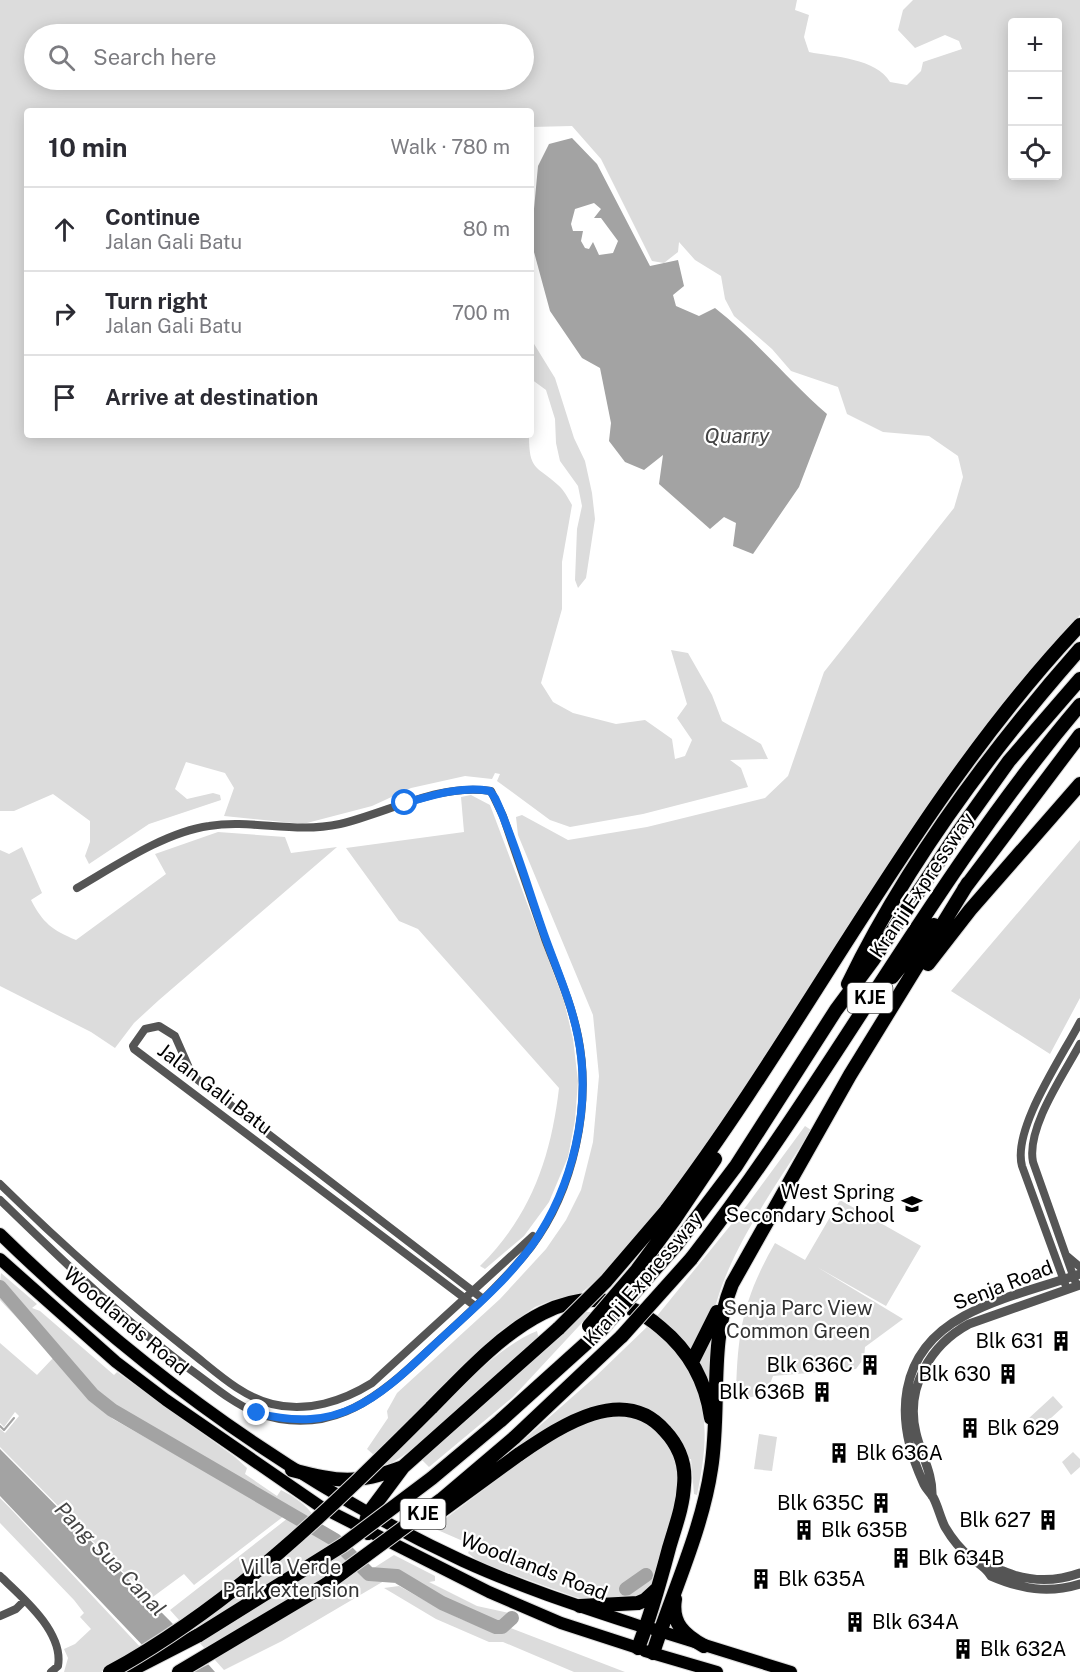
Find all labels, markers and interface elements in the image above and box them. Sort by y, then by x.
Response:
map controls [1008,18,1062,180]
button: + [1008,18,1062,72]
search box [24,24,534,90]
icon: search [45,41,78,74]
text: Search here [93,44,217,70]
button: − [1008,72,1062,126]
button: locate [1008,126,1062,180]
text: 10 min [48,132,127,163]
text: Walk · 780 m [391,135,510,159]
text: Continue [105,204,200,230]
icon: ahead [48,213,81,246]
text: 80 m [463,217,510,241]
text: Jalan Gali Batu [105,230,242,254]
text: Turn right [105,288,208,314]
icon: right [48,297,81,330]
text: 700 m [452,301,510,325]
text: Jalan Gali Batu [105,314,242,338]
icon: arrive [48,381,81,414]
text: Arrive at destination [105,384,318,410]
water label: Quarry [705,423,770,448]
route start [391,789,417,815]
street label: Kranji Expressway [864,807,980,962]
road number: KJE [848,983,892,1013]
street label: Jalan Gali Batu [153,1038,277,1140]
place label: West Spring Secondary School [726,1180,895,1227]
school or university icon: West Spring Secondary School [900,1192,924,1216]
street label: Kranji Expressway [578,1207,708,1351]
street label: Senja Road [950,1255,1056,1315]
street label: Woodlands Road [59,1262,193,1380]
park label: Senja Parc View Common Green [723,1296,873,1343]
place label: Blk 631 [975,1329,1044,1353]
building icon: Blk 631 [1049,1329,1073,1353]
place label: Blk 636C [767,1353,853,1377]
building icon: Blk 636C [858,1353,882,1377]
place label: Blk 630 [919,1362,991,1386]
building icon: Blk 630 [996,1362,1020,1386]
place label: Blk 636B [719,1380,805,1404]
building icon: Blk 636B [810,1380,834,1404]
route end [243,1399,269,1425]
building icon: Blk 629 [958,1416,982,1440]
place label: Blk 629 [987,1416,1059,1440]
building icon: Blk 636A [827,1441,851,1465]
place label: Blk 636A [856,1441,943,1465]
place label: Blk 635C [777,1491,864,1515]
building icon: Blk 635C [869,1491,893,1515]
water label: Pang Sua Canal [50,1496,171,1621]
road number: KJE [400,1499,446,1529]
place label: Blk 627 [959,1508,1031,1532]
building icon: Blk 627 [1036,1508,1060,1532]
building icon: Blk 635B [792,1518,816,1542]
place label: Blk 635B [821,1518,908,1542]
street label: Woodlands Road [457,1527,611,1605]
building icon: Blk 634B [889,1546,913,1570]
place label: Blk 634B [918,1546,1004,1570]
park label: Villa Verde Park extension [223,1555,359,1602]
building icon: Blk 635A [749,1567,773,1591]
place label: Blk 635A [778,1567,865,1591]
building icon: Blk 634A [843,1610,867,1634]
place label: Blk 634A [872,1610,959,1634]
building icon: Blk 632A [951,1637,975,1661]
place label: Blk 632A [980,1637,1067,1661]

